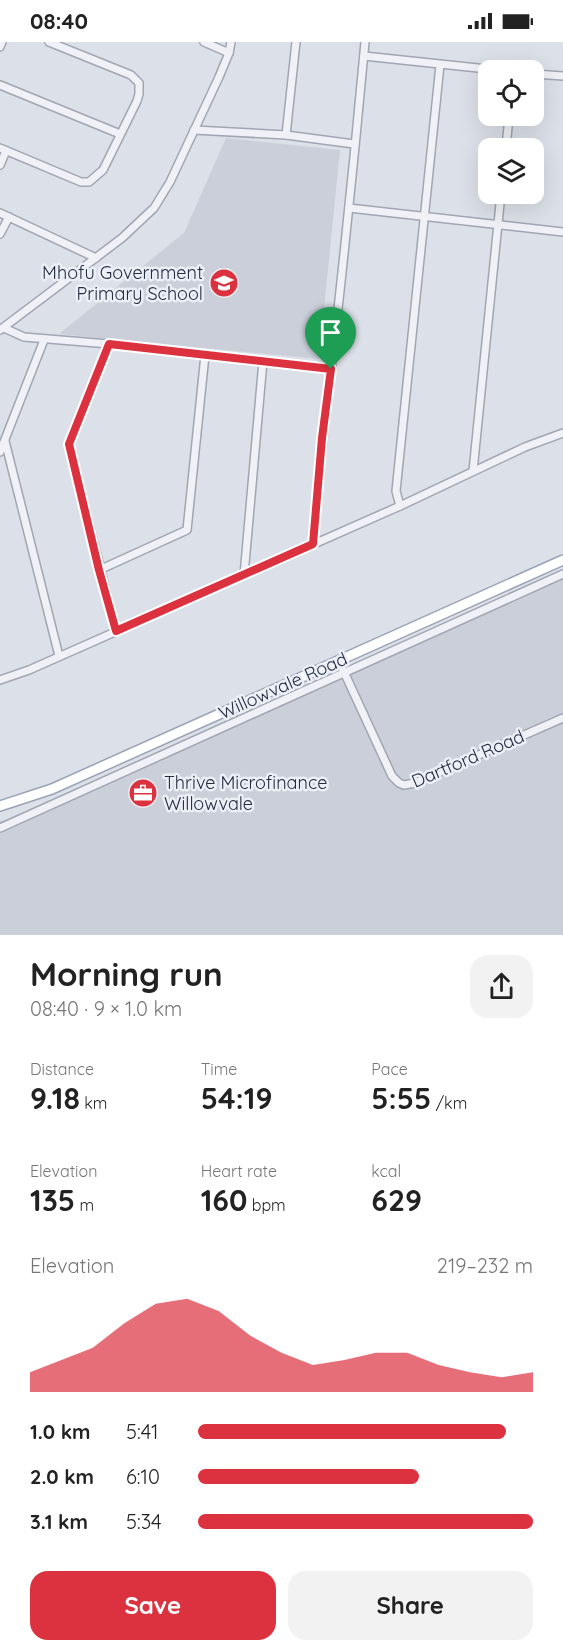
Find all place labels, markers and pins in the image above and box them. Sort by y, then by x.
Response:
place label: Mhofu Government Primary School [42,261,203,305]
school or university icon: Mhofu Government Primary School [208,267,240,299]
pin [305,307,356,369]
place label: Thrive Microfinance Willowvale [164,771,327,815]
office icon: Thrive Microfinance Willowvale [127,777,159,809]

